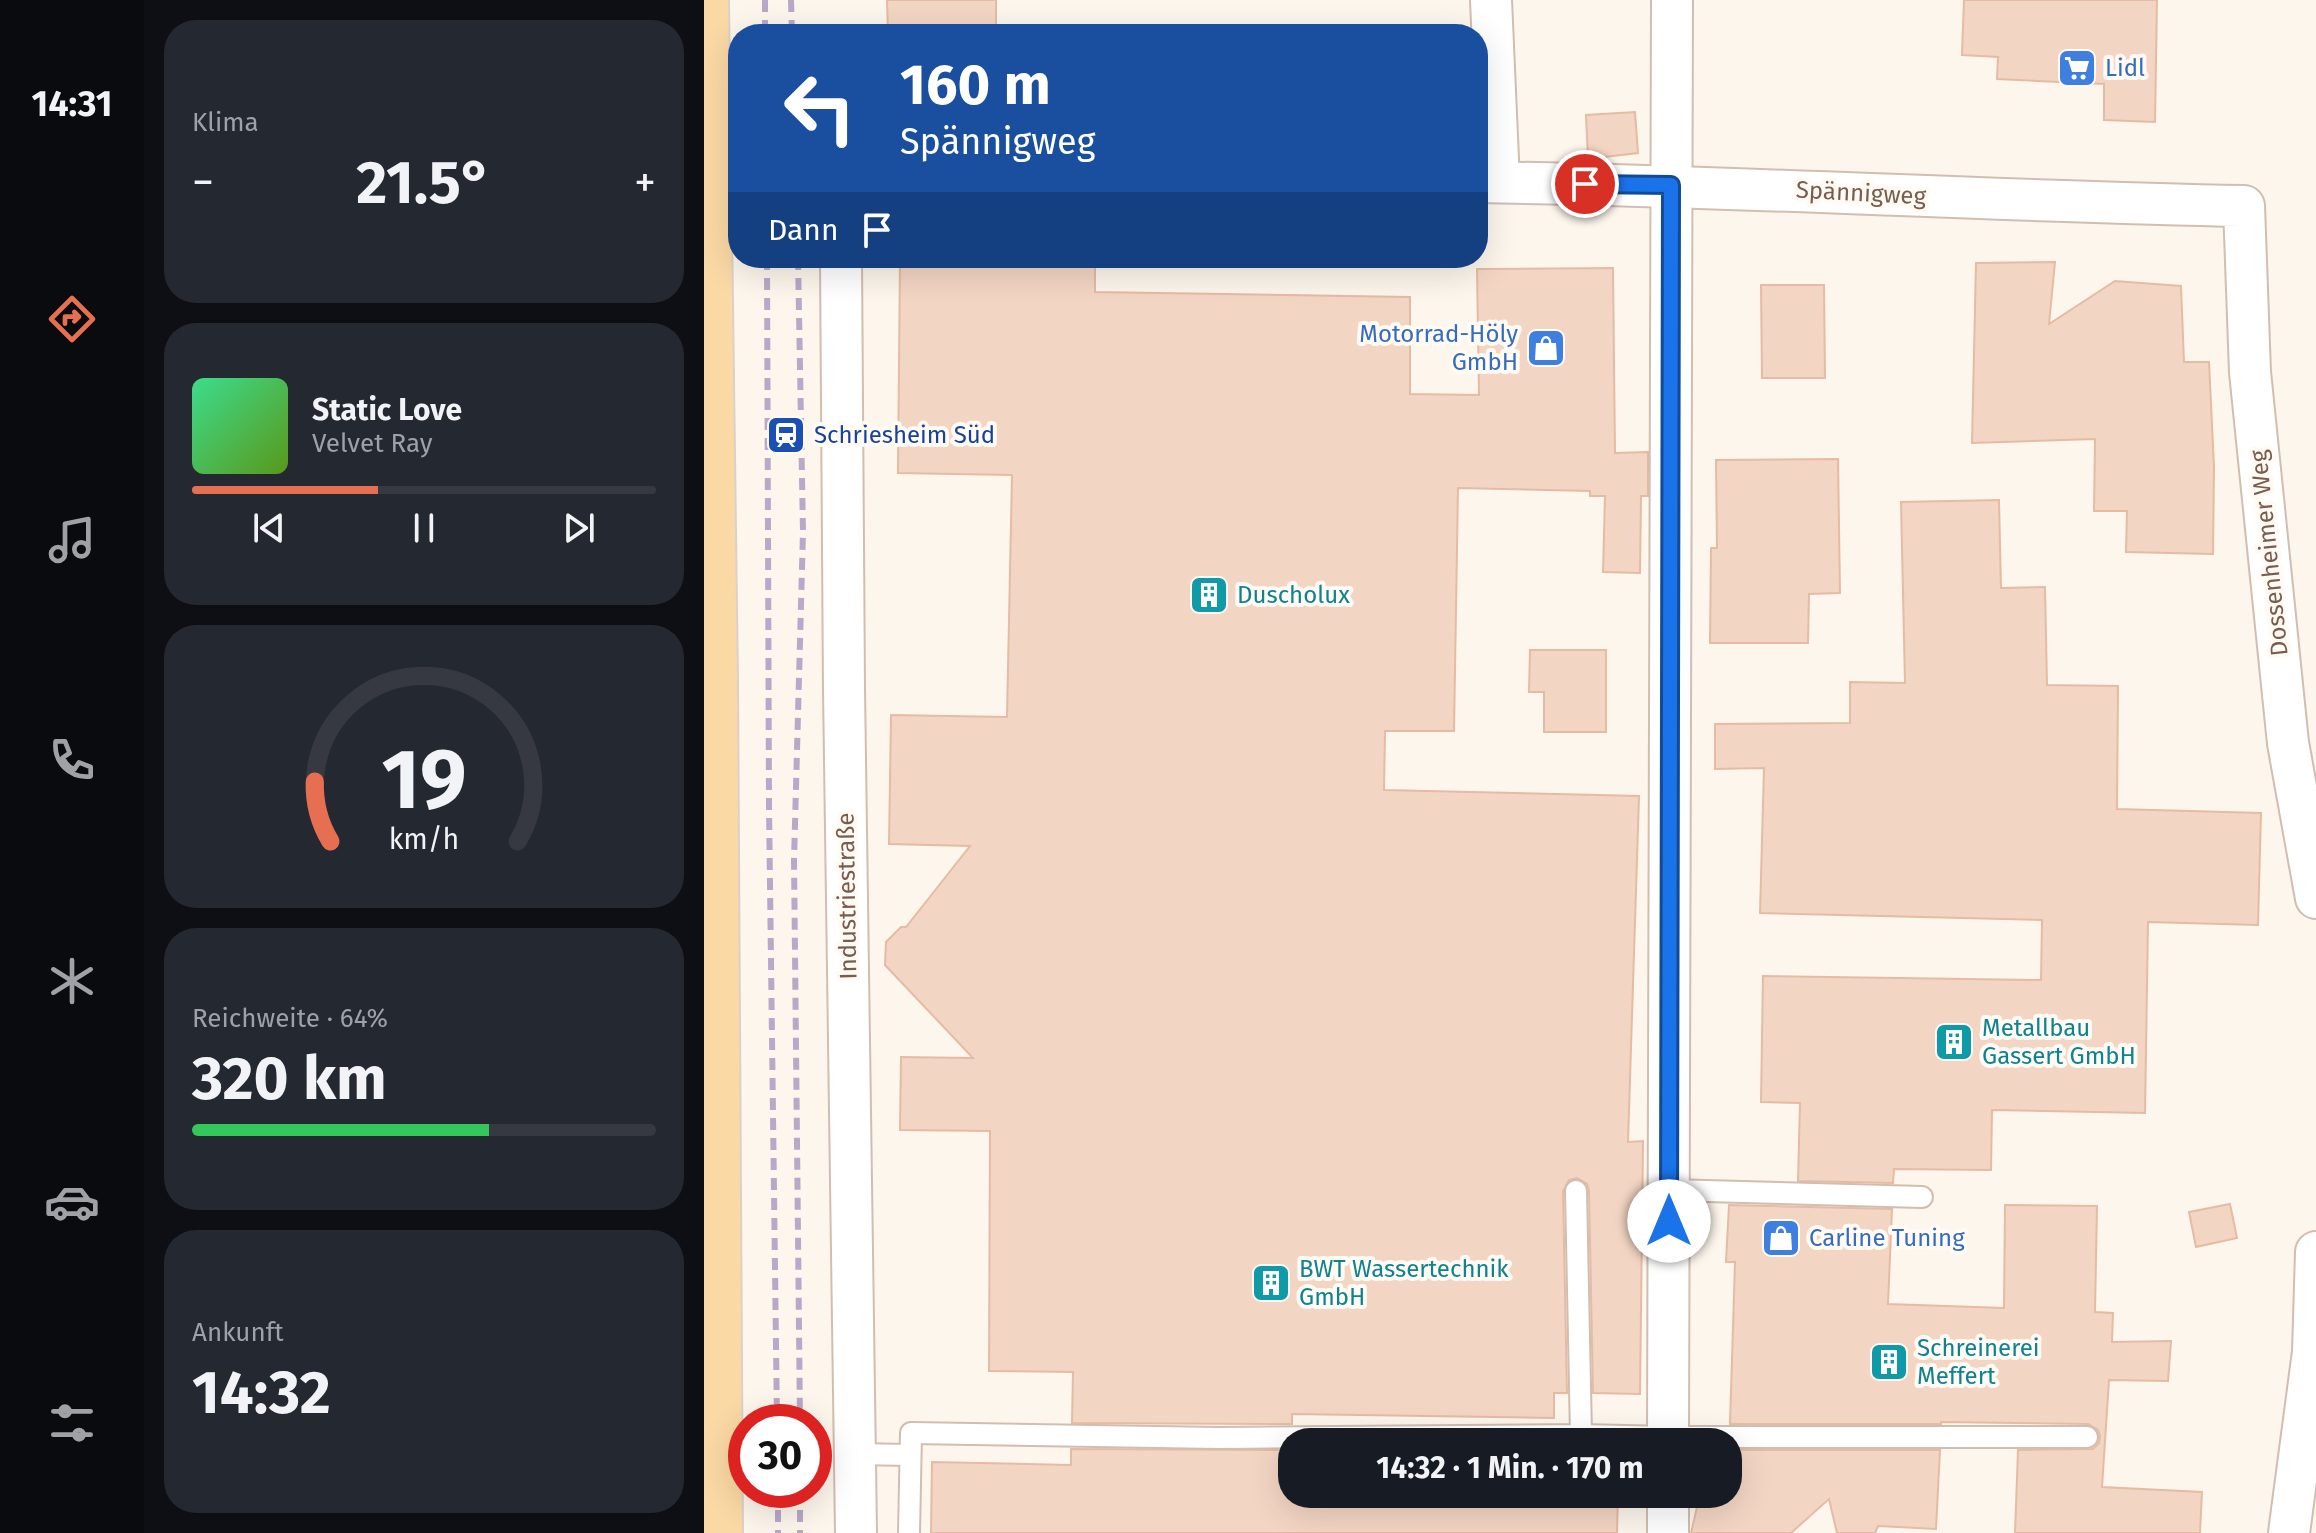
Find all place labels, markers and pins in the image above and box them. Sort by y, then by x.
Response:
supermarket icon: Lidl [2056,47,2098,89]
place label: Lidl [2105,54,2145,82]
pin [1551,150,1619,218]
place label: Motorrad-Höly GmbH [1359,320,1518,376]
shop icon: Motorrad-Höly GmbH [1525,327,1567,369]
station icon: Schriesheim Süd [765,414,807,456]
place label: Schriesheim Süd [814,421,995,449]
building icon: Duscholux [1188,574,1230,616]
place label: Duscholux [1237,581,1350,609]
place label: Metallbau Gassert GmbH [1982,1014,2136,1070]
building icon: Metallbau Gassert GmbH [1933,1021,1975,1063]
shop icon: Carline Tuning [1760,1217,1802,1259]
place label: Carline Tuning [1809,1224,1965,1252]
place label: BWT Wassertechnik GmbH [1299,1255,1509,1311]
building icon: BWT Wassertechnik GmbH [1250,1262,1292,1304]
place label: Schreinerei Meffert [1917,1334,2040,1390]
building icon: Schreinerei Meffert [1868,1341,1910,1383]

